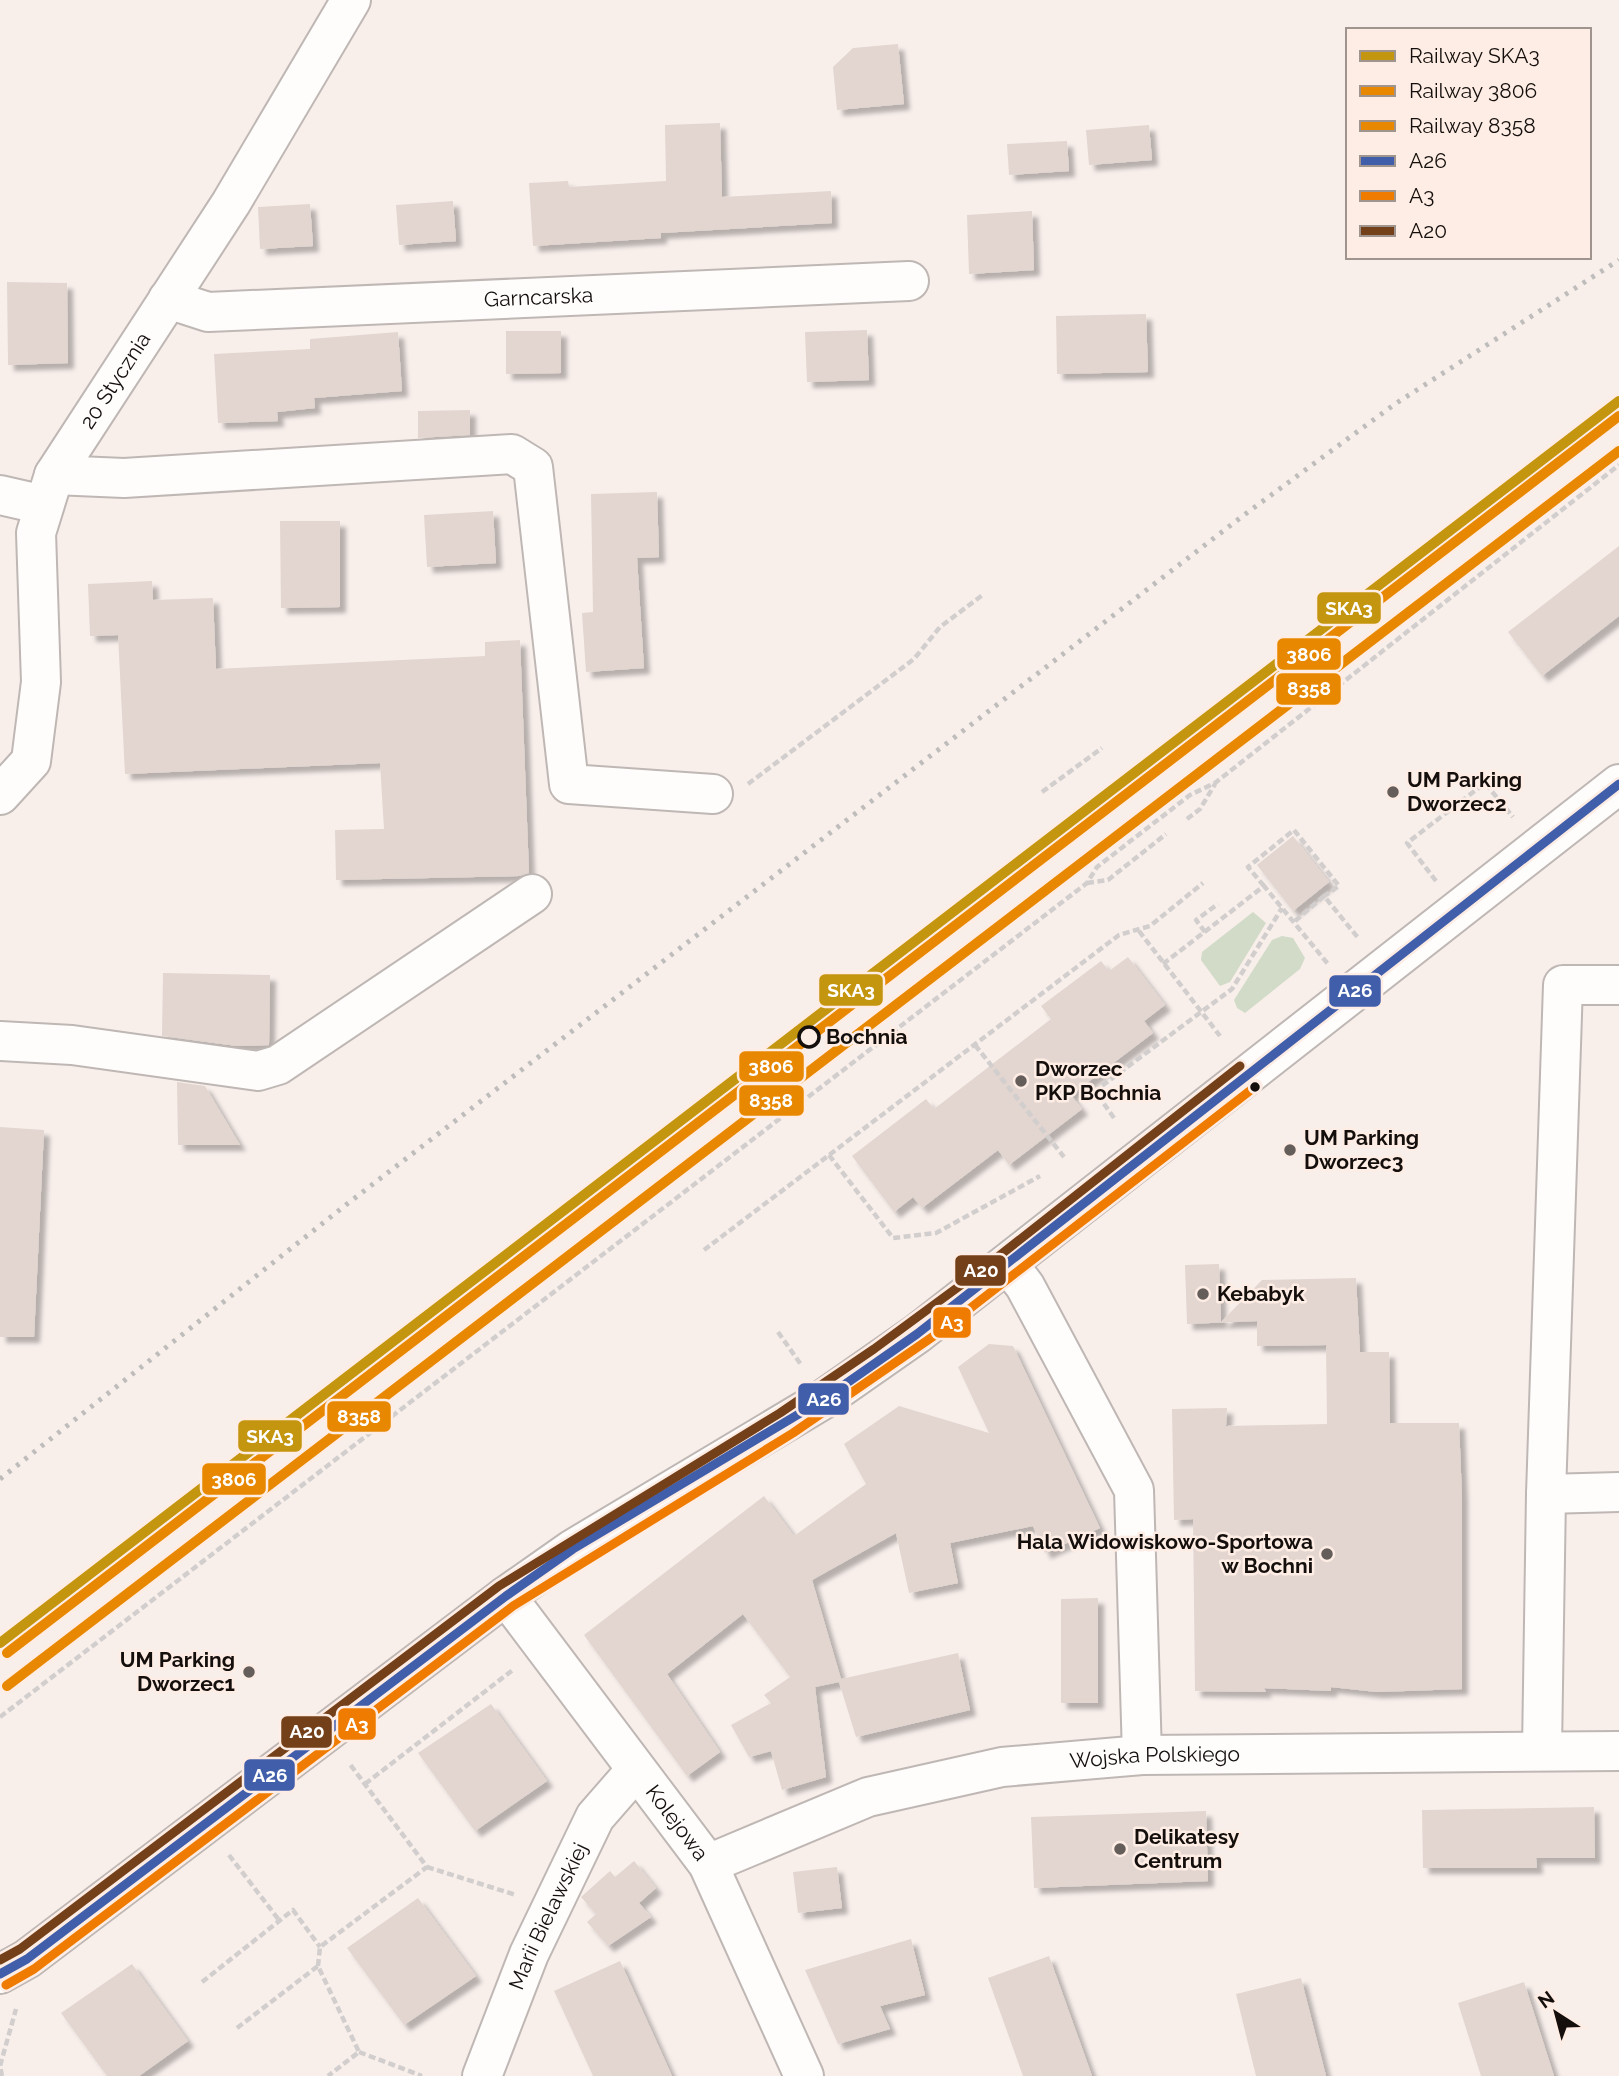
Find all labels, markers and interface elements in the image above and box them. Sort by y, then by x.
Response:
legend [1346,28,1591,259]
text: Railway SKA3 [1409,43,1540,68]
text: Railway 3806 [1409,78,1537,103]
text: Railway 8358 [1409,113,1536,138]
text: A26 [1409,148,1447,173]
text: A3 [1409,183,1434,208]
text: A20 [1409,218,1447,243]
street label: Garncarska [484,282,594,312]
street label: 20 Stycznia [75,328,155,433]
line badge: SKA3 [1316,591,1382,625]
text: SKA3 [1325,597,1373,619]
line badge: 3806 [1276,637,1342,671]
text: 3806 [1286,643,1332,665]
line badge: 8358 [1275,672,1342,706]
text: 8358 [1287,677,1331,699]
place label: UM Parking Dworzec2 [1407,767,1522,816]
marker: UM Parking Dworzec2 [1385,784,1401,800]
line badge: SKA3 [818,973,884,1007]
line badge: A26 [1328,974,1382,1008]
text: SKA3 [827,979,875,1001]
text: A26 [1337,979,1373,1001]
place label: Bochnia [826,1024,908,1049]
marker: Bochnia [798,1026,820,1048]
line badge: 3806 [738,1050,805,1083]
text: 3806 [748,1055,794,1077]
place label: Dworzec PKP Bochnia [1035,1056,1161,1105]
marker: Dworzec PKP Bochnia [1013,1073,1029,1089]
unlabelled marker [1248,1080,1262,1094]
line badge: 8358 [738,1084,805,1117]
text: 8358 [749,1089,793,1111]
place label: UM Parking Dworzec3 [1304,1125,1419,1174]
marker: UM Parking Dworzec3 [1282,1142,1298,1158]
line badge: A20 [954,1254,1007,1287]
text: A20 [963,1259,999,1281]
place label: Kebabyk [1217,1281,1305,1306]
marker: Kebabyk [1195,1286,1211,1302]
line badge: A3 [932,1306,972,1339]
text: A3 [940,1311,964,1333]
line badge: A26 [797,1382,850,1416]
text: A26 [806,1388,842,1410]
line badge: 8358 [326,1400,392,1433]
text: 8358 [337,1405,381,1427]
line badge: SKA3 [237,1419,303,1453]
text: SKA3 [246,1425,294,1447]
line badge: 3806 [201,1462,267,1496]
text: 3806 [211,1468,257,1490]
place label: Hala Widowiskowo-Sportowa w Bochni [1017,1529,1313,1578]
marker: Hala Widowiskowo-Sportowa w Bochni [1319,1546,1335,1562]
place label: UM Parking Dworzec1 [120,1647,235,1696]
marker: UM Parking Dworzec1 [241,1664,257,1680]
line badge: A3 [337,1707,377,1741]
text: A3 [345,1713,369,1735]
line badge: A20 [280,1715,333,1749]
text: A20 [289,1720,325,1742]
street label: Wojska Polskiego [1069,1741,1240,1773]
line badge: A26 [243,1758,296,1792]
text: A26 [252,1764,288,1786]
street label: Kolejowa [641,1780,714,1865]
place label: Delikatesy Centrum [1134,1824,1240,1873]
street label: Marii Bielawskiej [503,1839,593,1993]
marker: Delikatesy Centrum [1112,1841,1128,1857]
north arrow [1521,1978,1591,2048]
text: N [1534,1986,1558,2012]

